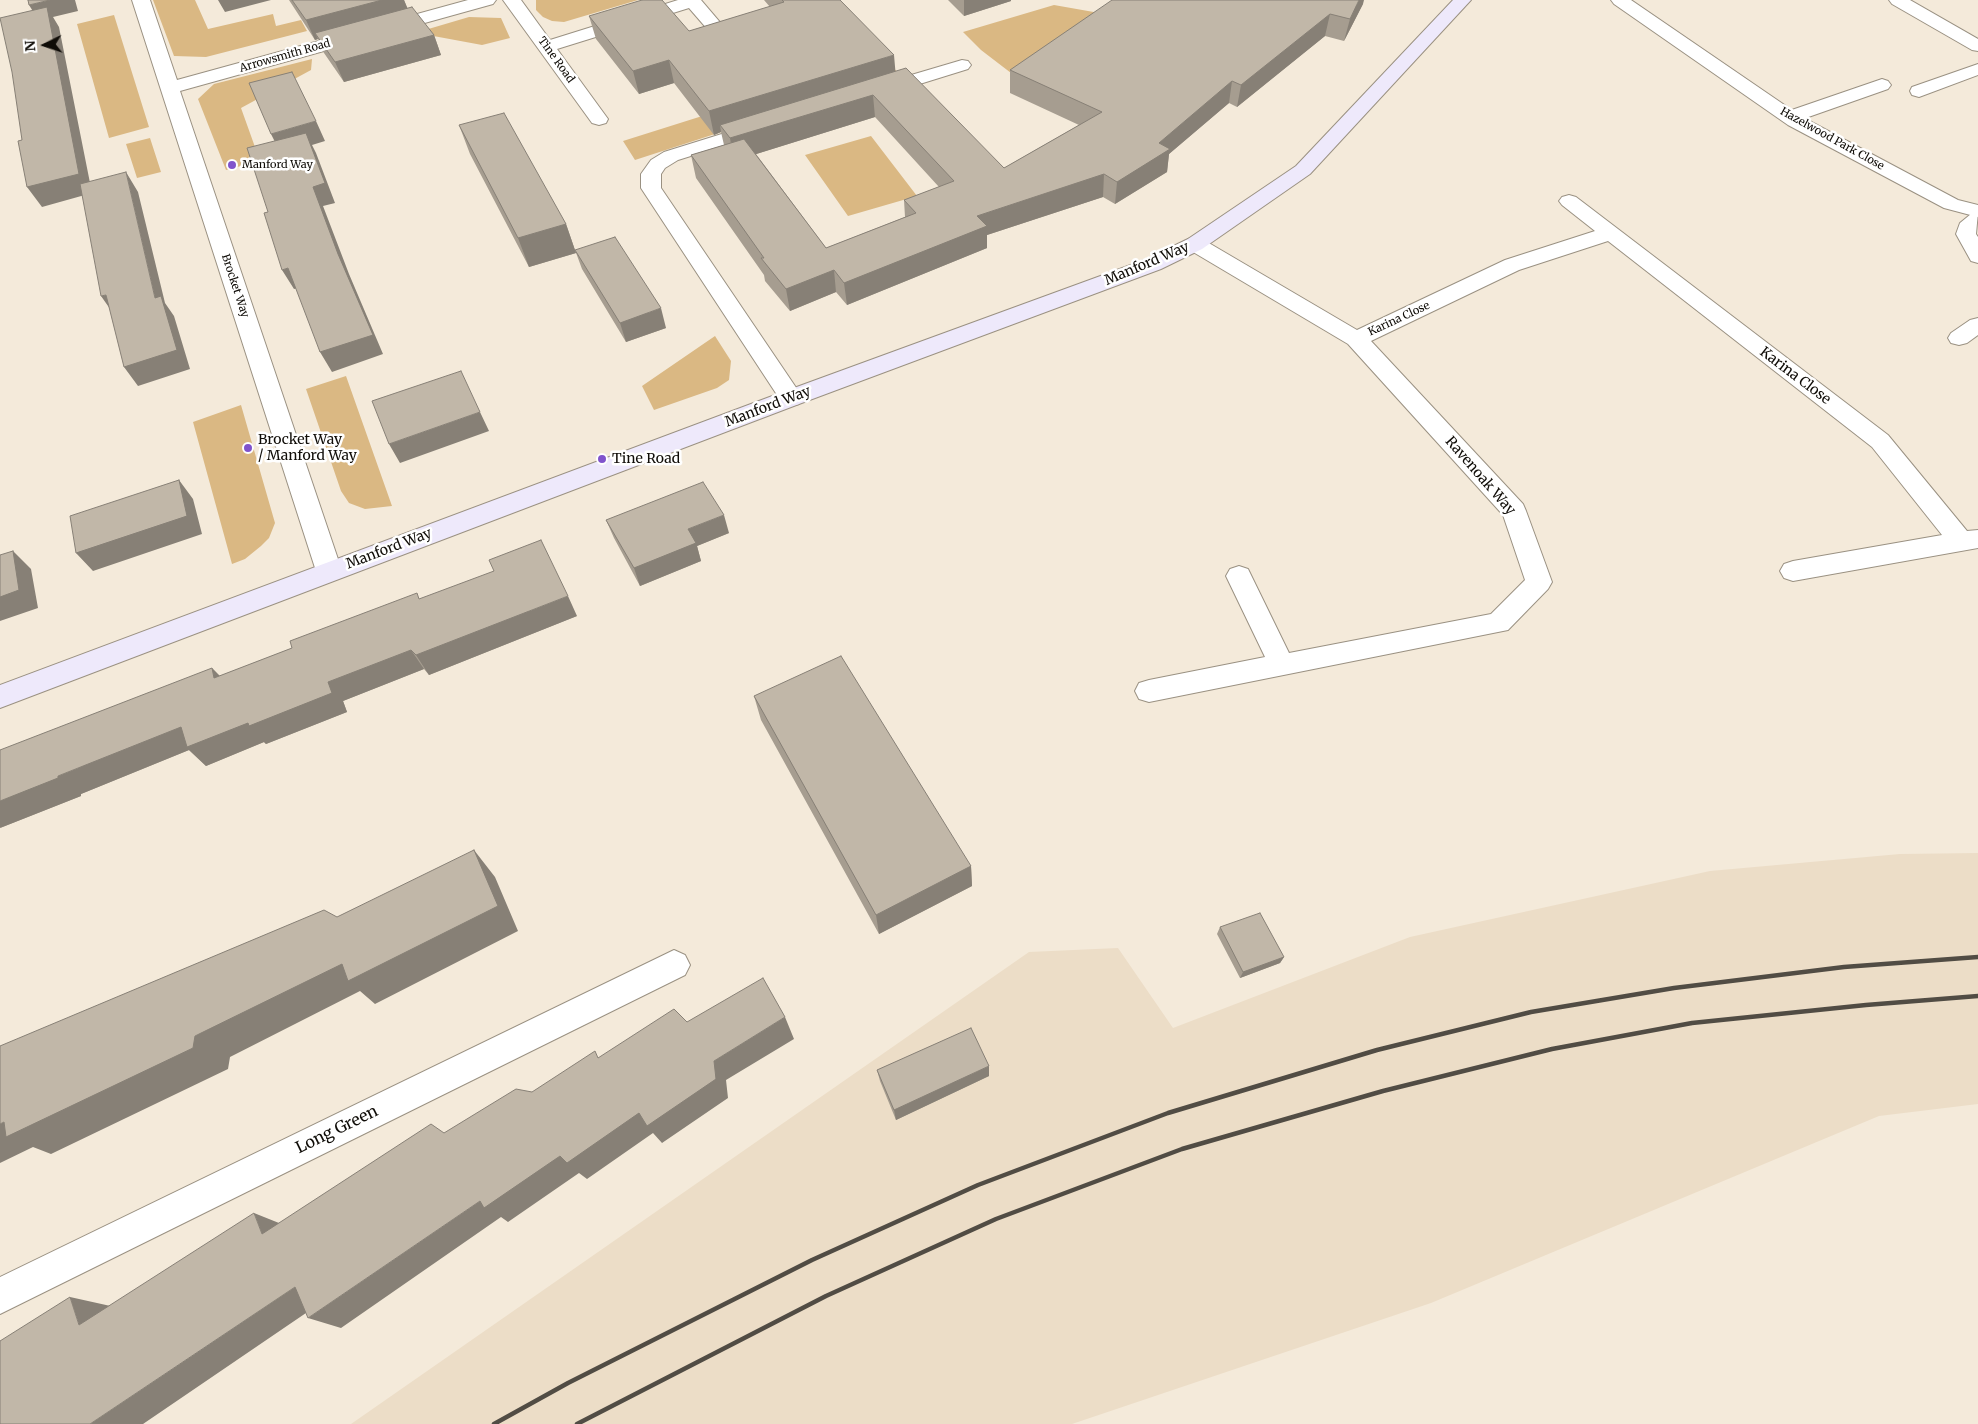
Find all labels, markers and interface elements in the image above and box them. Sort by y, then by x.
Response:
north arrow [20,20,70,70]
street label: Tine Road [535,34,577,86]
street label: Arrowsmith Road [238,37,332,75]
text: N [21,40,39,52]
street label: Hazelwood Park Close [1778,105,1886,173]
place label: Manford Way [242,158,313,172]
marker: Manford Way [226,159,238,171]
street label: Manford Way [1102,239,1192,289]
street label: Brocket Way [219,253,251,319]
street label: Karina Close [1366,299,1432,339]
street label: Karina Close [1756,344,1834,408]
street label: Manford Way [723,383,813,431]
place label: Brocket Way / Manford Way [258,432,357,464]
street label: Ravenoak Way [1441,433,1519,519]
marker: Brocket Way / Manford Way [242,442,254,454]
place label: Tine Road [612,451,680,467]
marker: Tine Road [596,453,608,465]
street label: Manford Way [344,525,434,573]
street label: Long Green [293,1102,381,1158]

